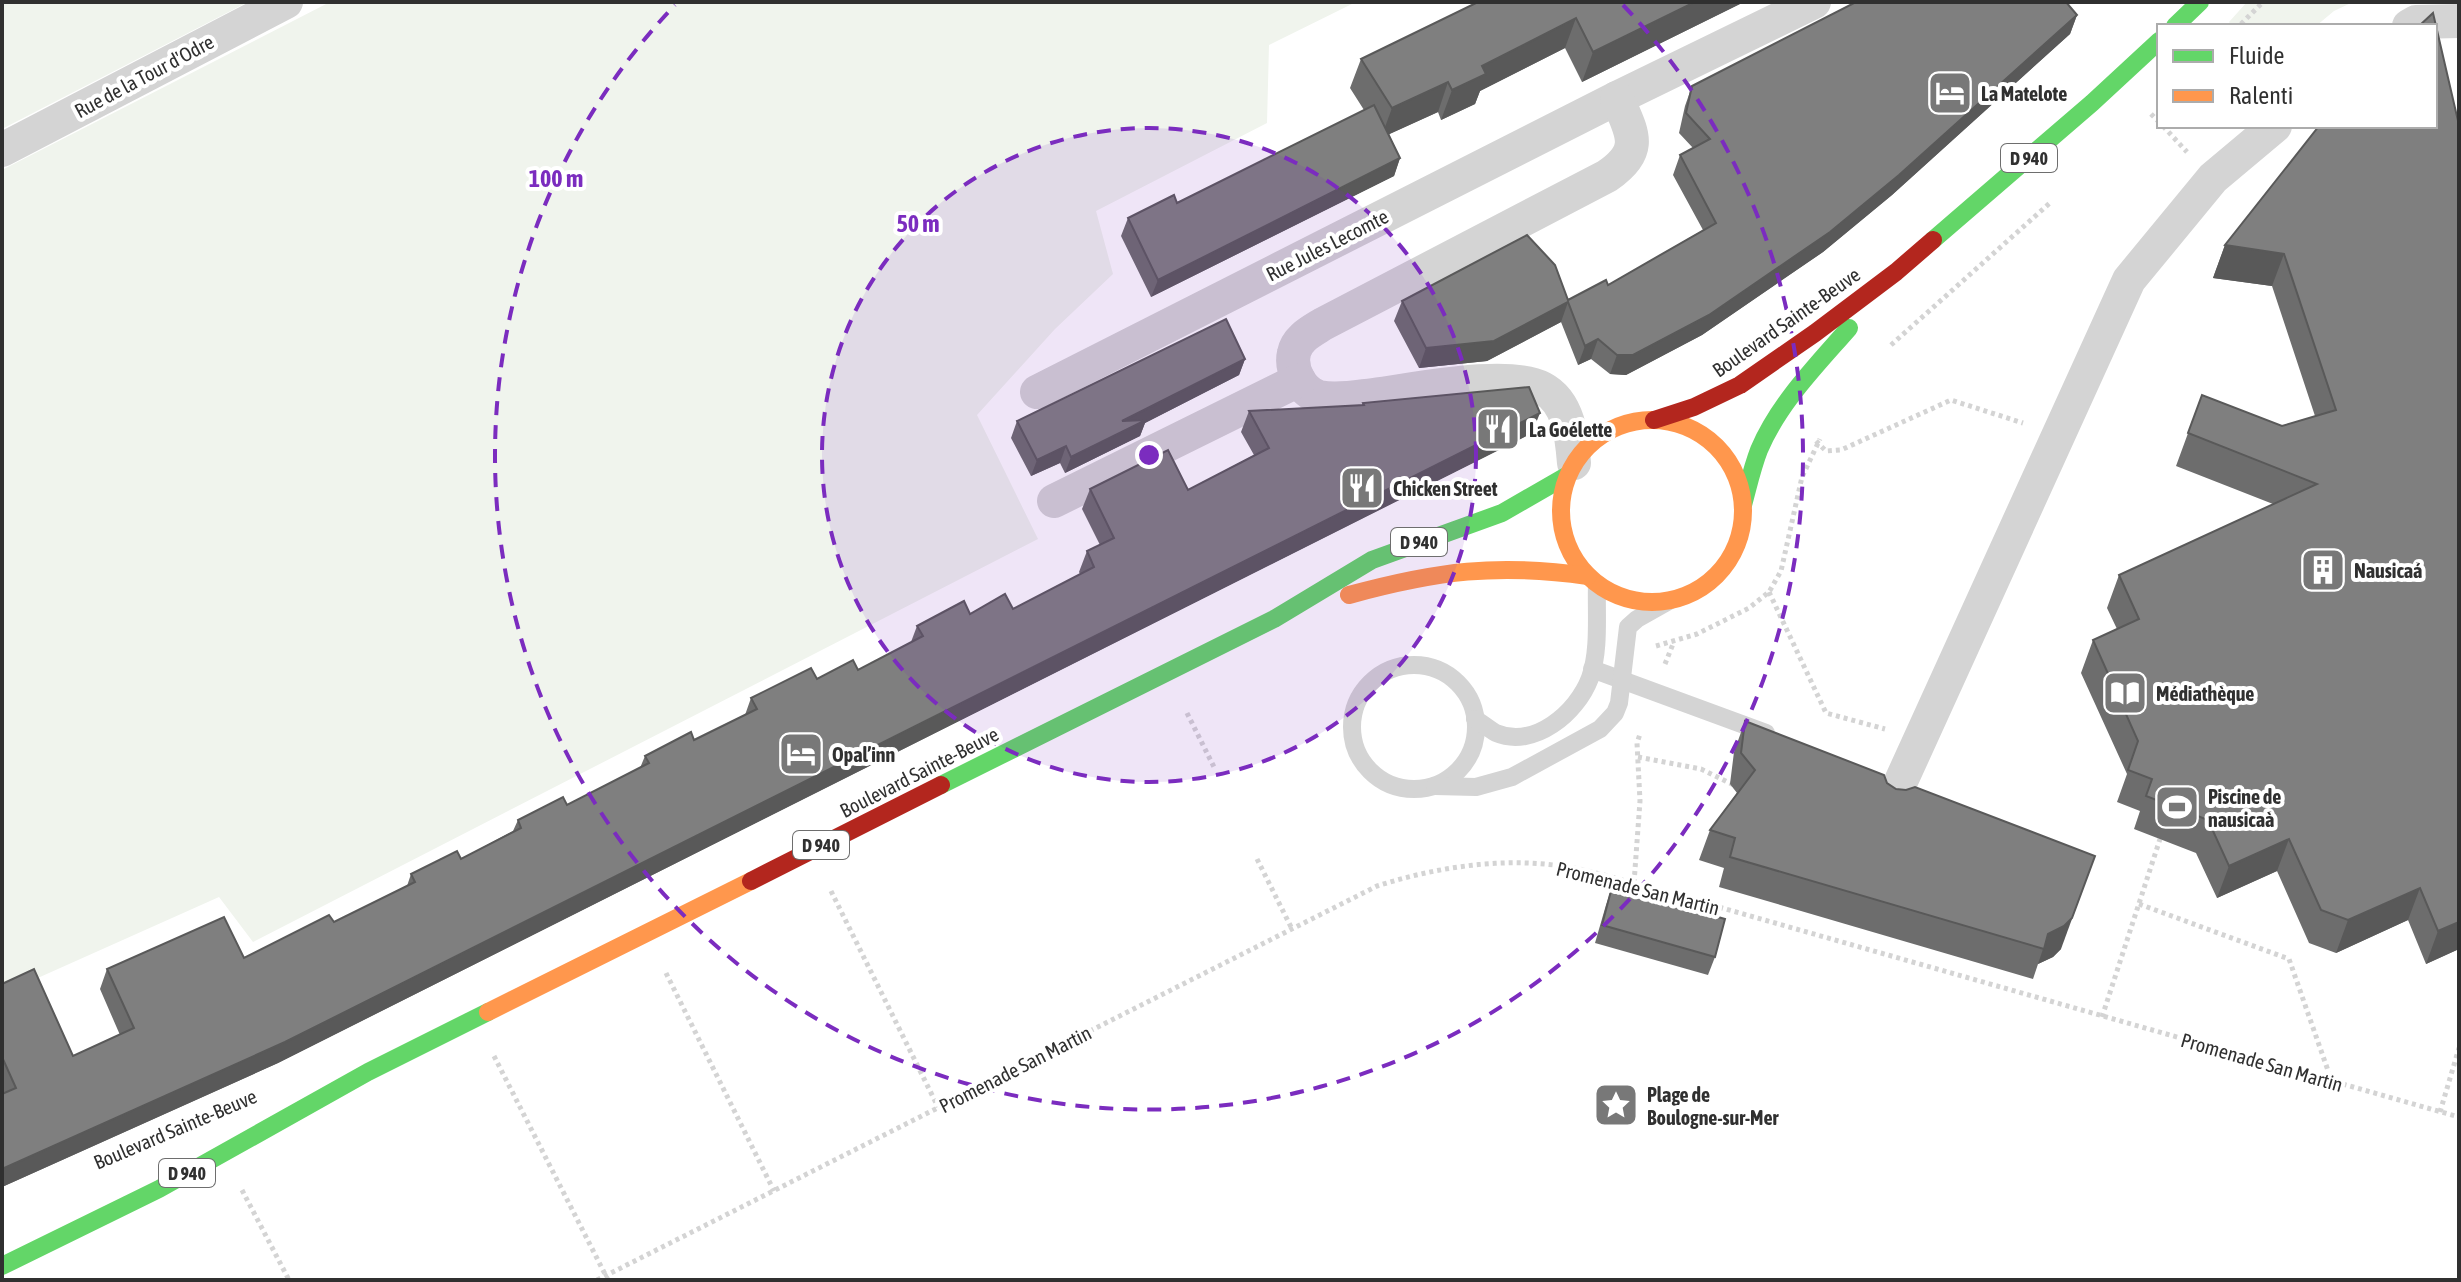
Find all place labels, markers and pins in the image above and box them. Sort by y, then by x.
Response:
hotel icon: La Matelote [1926,69,1974,117]
place label: La Matelote [1981,82,2067,105]
restaurant icon: La Goélette [1474,405,1522,453]
place label: La Goélette [1529,418,1612,441]
centre of rings [1135,441,1163,469]
restaurant icon: Chicken Street [1338,464,1386,512]
place label: Chicken Street [1393,477,1498,500]
building icon: Nausicaá [2299,546,2347,594]
place label: Nausicaá [2354,559,2422,582]
library icon: Médiathèque [2101,669,2149,717]
place label: Médiathèque [2156,682,2254,705]
hotel icon: Opal’inn [777,730,825,778]
place label: Opal’inn [832,743,895,766]
sports icon: Piscine de nausicaà [2153,783,2201,831]
place label: Piscine de nausicaà [2208,785,2281,831]
place icon: Plage de Boulogne-sur-Mer [1592,1081,1640,1129]
place label: Plage de Boulogne-sur-Mer [1647,1083,1780,1129]

